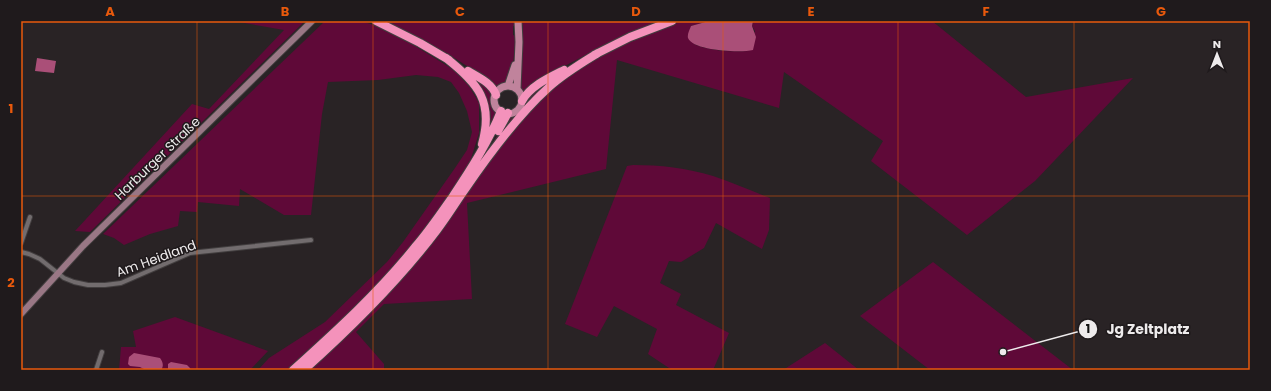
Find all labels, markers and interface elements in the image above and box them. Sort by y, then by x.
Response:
text: A [105,2,115,21]
text: B [281,2,290,21]
text: C [455,2,465,21]
text: D [631,2,641,21]
text: E [807,2,815,21]
text: F [982,2,990,21]
text: G [1156,2,1166,21]
north arrow [1197,34,1237,74]
text: N [1213,36,1221,52]
text: 1 [9,99,13,118]
street label: Harburger Straße [110,112,204,204]
street label: Am Heidland [114,235,199,282]
text: 2 [7,273,15,292]
callout: Jg Zeltplatz [1078,316,1197,342]
text: Jg Zeltplatz [1106,319,1190,339]
text: 1 [1086,320,1090,337]

